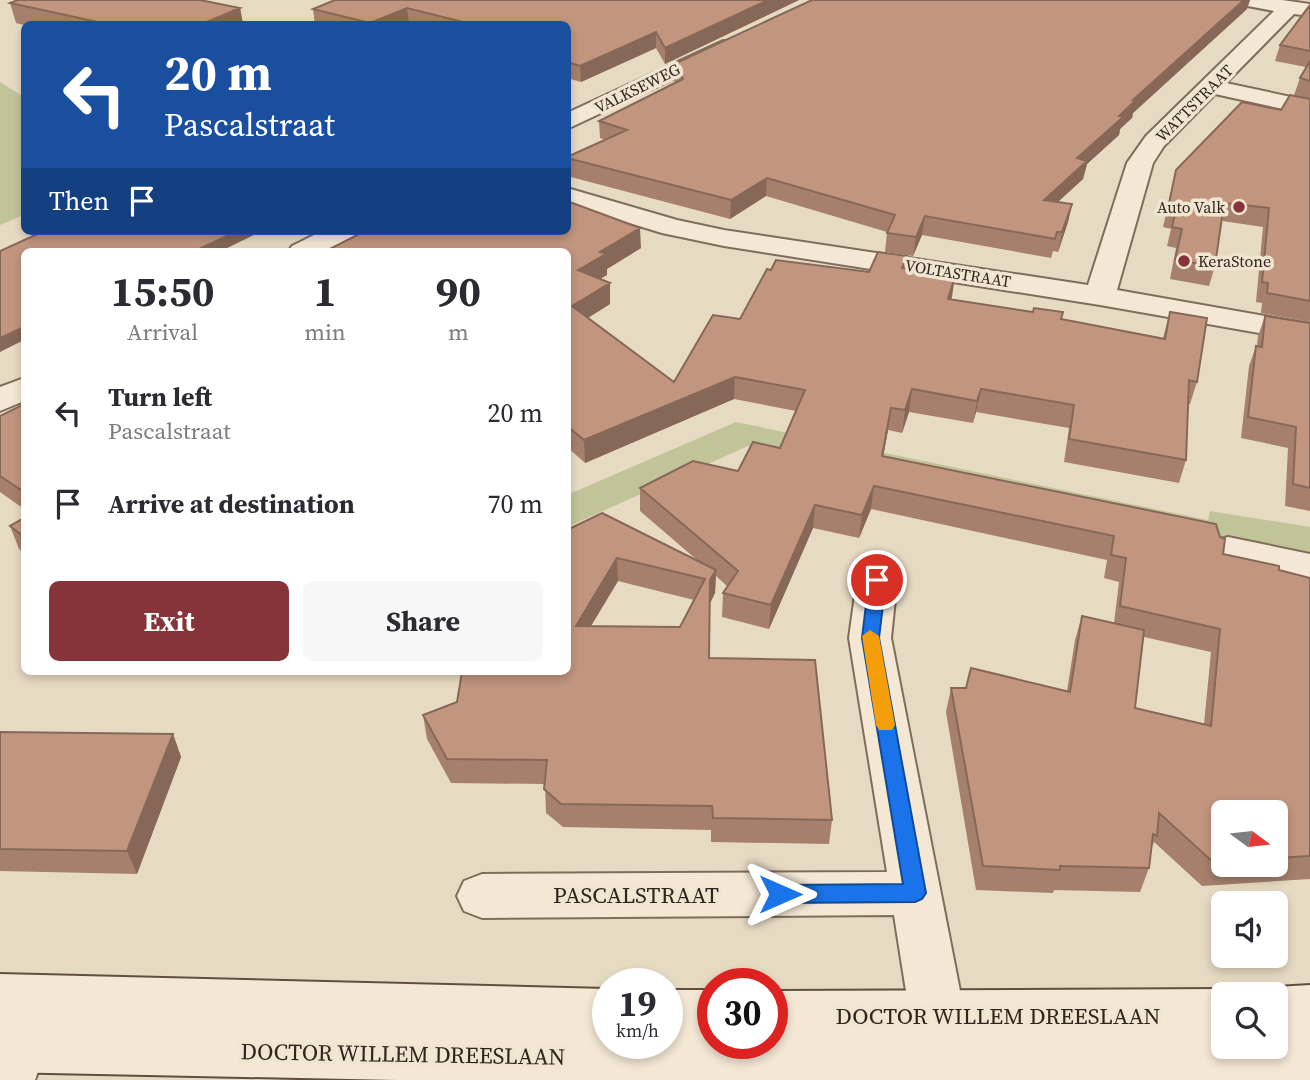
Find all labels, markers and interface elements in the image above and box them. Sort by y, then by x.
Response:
text: 20 m [164,39,272,106]
icon: left [49,49,140,140]
street label: VALKSEWEG [591,58,684,118]
street label: WATTSTRAAT [1150,59,1238,147]
text: Pascalstraat [164,103,335,147]
icon: arrive [123,182,161,220]
text: Then [49,183,109,219]
place label: Auto Valk [1157,196,1225,218]
marker: Auto Valk [1231,199,1247,215]
place label: KeraStone [1198,250,1271,272]
marker: KeraStone [1176,253,1192,269]
street label: VOLTASTRAAT [904,254,1013,292]
text: 15:50 [111,262,214,320]
text: 1 [314,262,336,320]
text: 90 [436,262,481,320]
text: Arrival [127,316,198,348]
text: min [304,316,346,348]
text: m [448,316,469,348]
text: Turn left [108,379,212,415]
icon: left [49,394,87,432]
text: 20 m [488,395,543,431]
text: Pascalstraat [108,415,231,447]
icon: arrive [49,485,87,523]
text: Arrive at destination [108,486,355,522]
text: 70 m [488,486,543,522]
pin [847,550,907,610]
icon: arrive [858,561,896,599]
button: Exit [49,581,289,661]
button: Share [303,581,543,661]
north arrow [1211,800,1288,877]
map controls [1211,800,1288,1059]
position arrow [743,857,817,931]
street label: PASCALSTRAAT [553,879,719,911]
button: sound [1211,891,1288,968]
speed limit sign: 30 [697,968,788,1059]
text: 19 [619,980,656,1028]
button: search [1211,982,1288,1059]
street label: DOCTOR WILLEM DREESLAAN [836,1000,1160,1032]
text: km/h [616,1018,659,1043]
street label: DOCTOR WILLEM DREESLAAN [240,1035,566,1073]

